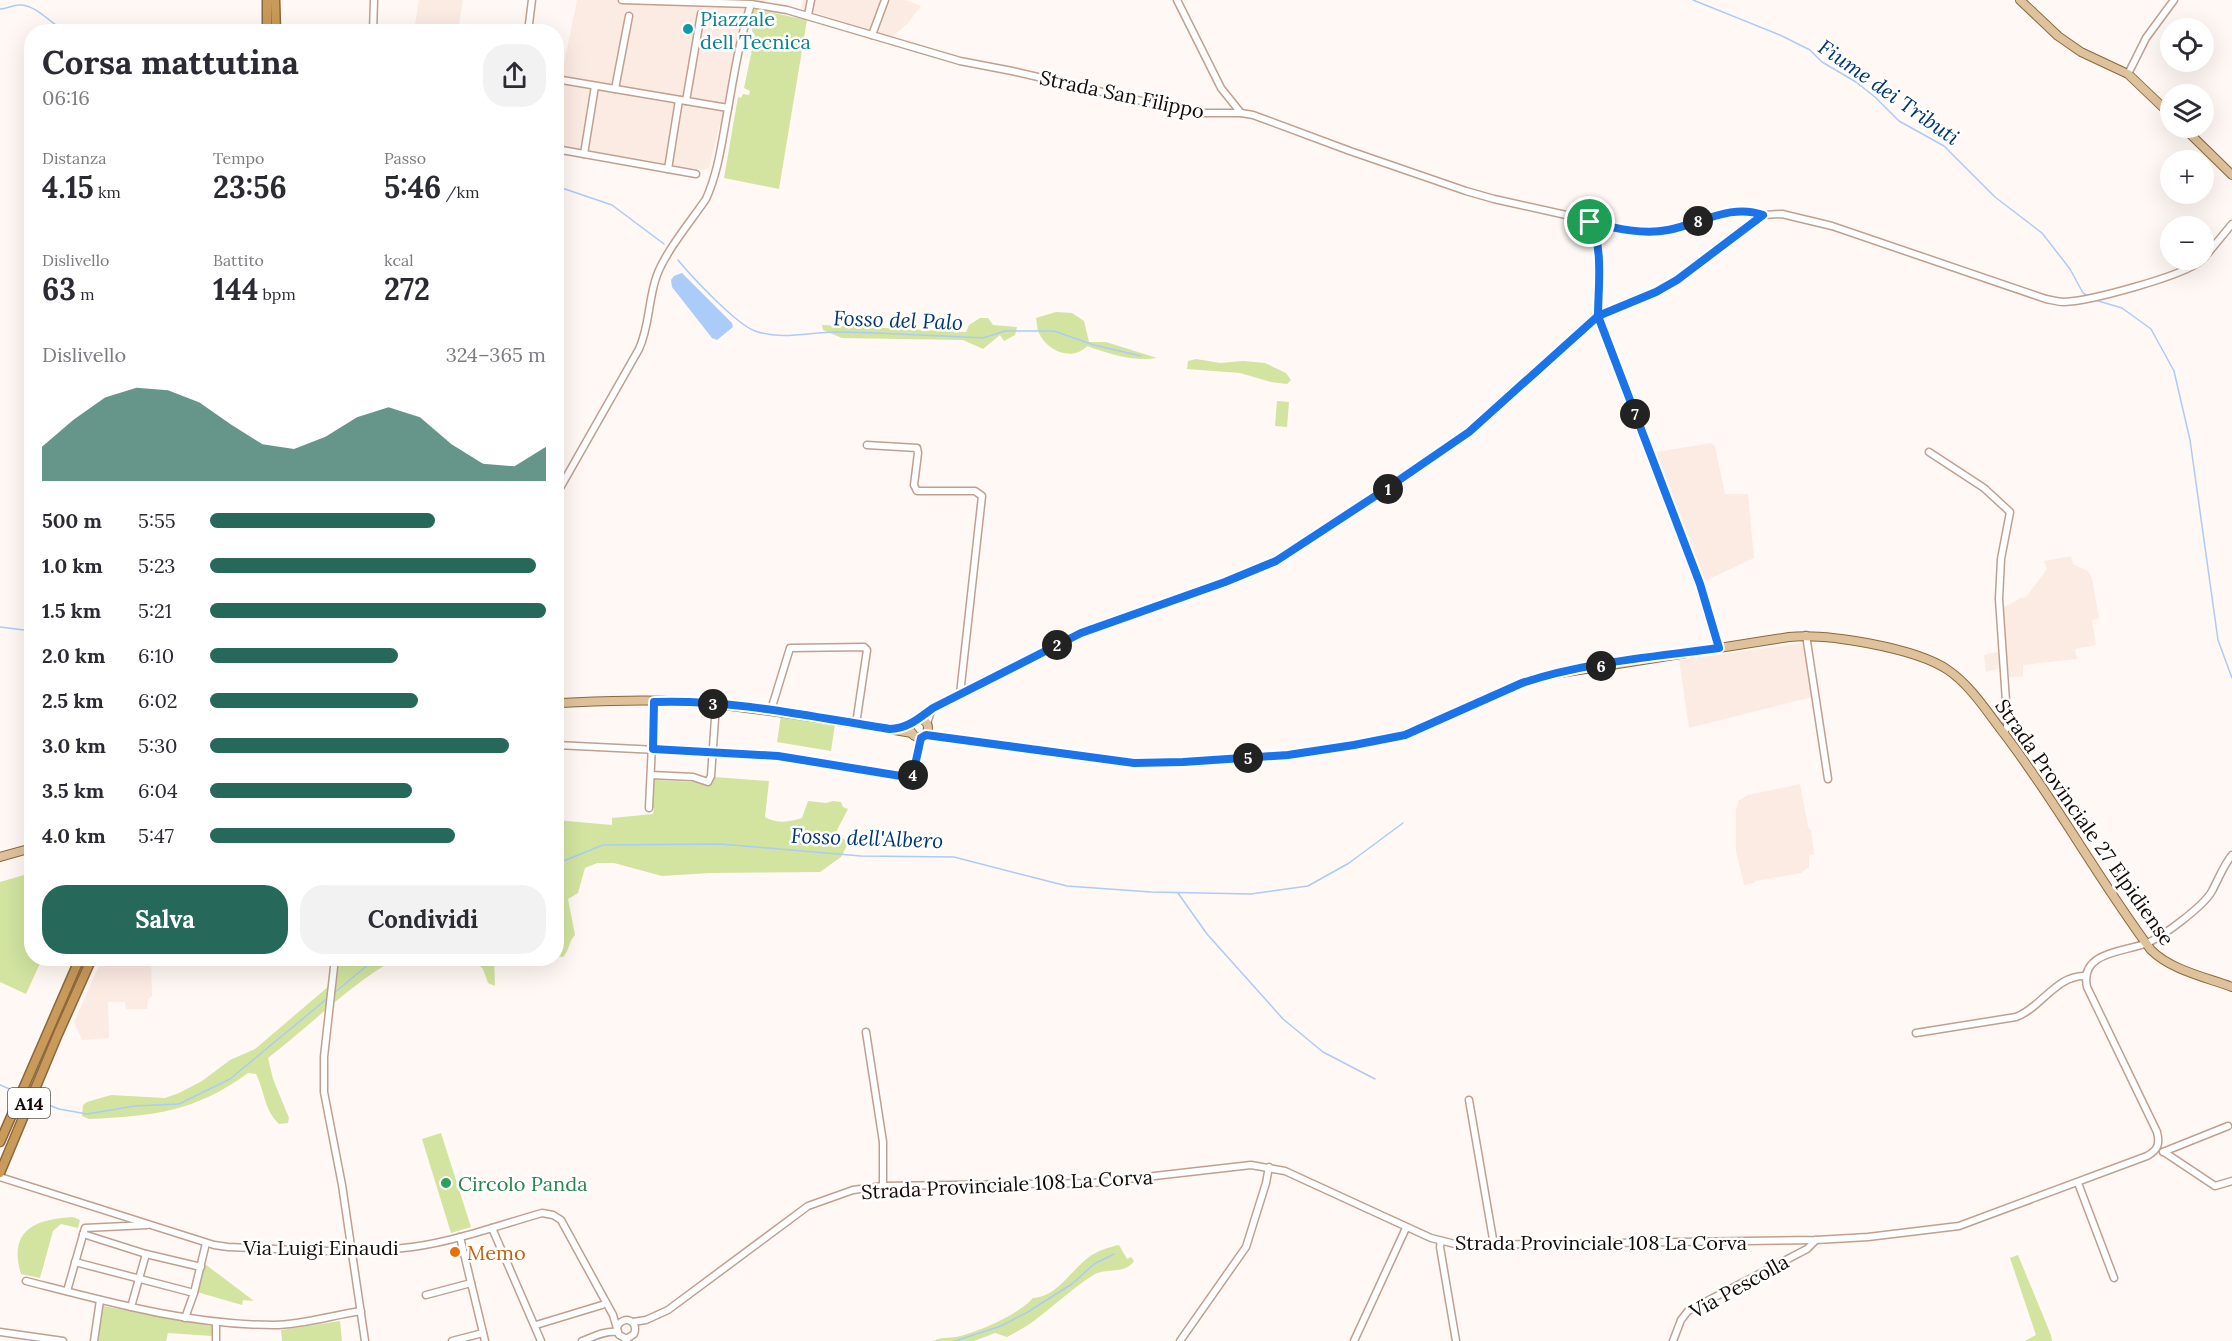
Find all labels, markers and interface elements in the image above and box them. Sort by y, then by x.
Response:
place label: Piazzale dell Tecnica [700,6,811,54]
map controls [2160,18,2214,270]
button: locate [2160,18,2214,72]
marker: Piazzale dell Tecnica [681,22,695,36]
water label: Fiume dei Tributi [1813,33,1965,151]
text: Corsa mattutina [42,41,299,83]
button: share [483,44,546,107]
street label: Strada San Filippo [1037,64,1207,124]
button: layers [2160,84,2214,138]
text: 06:16 [42,85,90,110]
text: Distanza [42,148,106,168]
text: Tempo [213,148,264,168]
text: Passo [384,148,426,168]
button: + [2160,150,2214,204]
text: 4.15 [42,168,94,206]
text: 23:56 [213,168,287,206]
text: 5:46 [384,168,441,206]
text: km [94,182,121,202]
text: /km [441,182,480,202]
pin [1564,196,1615,247]
icon: arrive [1573,205,1606,238]
pin: 8 [1683,206,1713,236]
text: 8 [1693,211,1703,231]
button: − [2160,216,2214,270]
text: Dislivello [42,250,109,270]
text: Battito [213,250,264,270]
text: kcal [384,250,414,270]
text: 63 [42,270,76,308]
text: 144 [213,270,258,308]
text: 272 [384,270,430,308]
text: m [76,284,95,304]
text: bpm [258,284,296,304]
water label: Fosso del Palo [833,304,963,336]
text: Dislivello [42,342,126,367]
text: 324–365 m [446,342,546,367]
pin: 7 [1620,399,1650,429]
text: 7 [1631,404,1639,424]
pin: 1 [1373,474,1403,504]
text: 1 [1385,479,1391,499]
text: 500 m [42,508,102,533]
text: 5:55 [138,508,176,533]
text: 1.0 km [42,553,103,578]
text: 5:23 [138,553,175,578]
text: 1.5 km [42,598,101,623]
text: 5:21 [138,598,172,623]
pin: 2 [1042,630,1072,660]
text: 2 [1053,635,1061,655]
text: 2.0 km [42,643,105,668]
text: 6:10 [138,643,174,668]
pin: 6 [1586,651,1616,681]
text: 6 [1596,656,1606,676]
text: 2.5 km [42,688,104,713]
text: 6:02 [138,688,178,713]
pin: 3 [698,689,728,719]
text: 3 [709,694,717,714]
street label: Strada Provinciale 27 Elpidiense [1990,694,2180,950]
text: 3.0 km [42,733,106,758]
text: 5:30 [138,733,177,758]
pin: 5 [1233,743,1263,773]
text: 5 [1244,748,1252,768]
pin: 4 [898,760,928,790]
text: 4 [909,765,917,785]
text: 3.5 km [42,778,104,803]
text: 6:04 [138,778,178,803]
water label: Fosso dell'Albero [790,822,944,854]
text: 4.0 km [42,823,106,848]
text: 5:47 [138,823,174,848]
button: Salva [42,885,288,954]
button: Condividi [300,885,546,954]
road number: A14 [8,1088,50,1118]
street label: Strada Provinciale 108 La Corva [860,1164,1154,1204]
place label: Circolo Panda [458,1171,587,1196]
marker: Circolo Panda [439,1176,453,1190]
street label: Strada Provinciale 108 La Corva [1455,1230,1747,1255]
street label: Via Luigi Einaudi [242,1235,399,1260]
place label: Memo [467,1240,526,1265]
marker: Memo [448,1245,462,1259]
street label: Via Pescolla [1684,1249,1793,1324]

